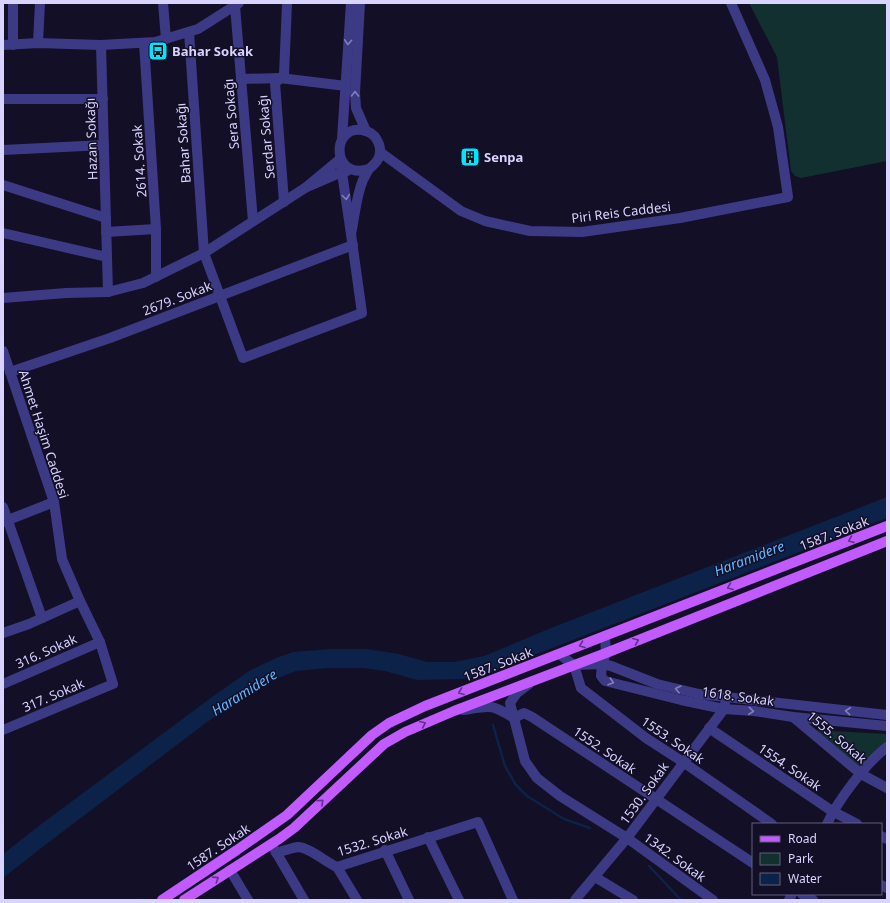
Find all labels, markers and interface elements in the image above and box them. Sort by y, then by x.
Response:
one-way arrow [344,39,353,45]
bus stop icon: Bahar Sokak [147,40,169,62]
place label: Bahar Sokak [172,42,254,60]
street label: Sera Sokağı [219,78,243,150]
one-way arrow [351,91,359,97]
street label: Serdar Sokağı [253,94,279,180]
street label: Hazan Sokağı [81,98,101,180]
street label: Bahar Sokağı [171,102,195,184]
street label: 2614. Sokak [127,124,151,198]
building icon: Senpa [459,146,481,168]
place label: Senpa [484,148,523,166]
one-way arrow [341,194,350,200]
street label: Piri Reis Caddesi [570,197,672,227]
street label: 2679. Sokak [140,277,214,319]
street label: Ahmet Haşim Caddesi [15,367,73,501]
street label: 1587. Sokak [797,512,871,554]
one-way arrow [847,535,854,543]
water label: Haramidere [711,536,787,580]
one-way arrow [726,583,733,591]
street label: 316. Sokak [12,629,80,673]
one-way arrow [632,637,639,645]
one-way arrow [579,640,586,648]
street label: 1587. Sokak [461,643,535,685]
water label: Haramidere [208,664,280,720]
street label: 317. Sokak [19,674,87,716]
one-way arrow [607,677,614,686]
street label: 1618. Sokak [701,682,775,710]
one-way arrow [675,685,682,694]
one-way arrow [458,687,465,695]
one-way arrow [748,706,754,715]
street label: 1555. Sokak [803,707,871,767]
one-way arrow [845,707,851,716]
street label: 1553. Sokak [638,712,708,768]
one-way arrow [419,721,427,729]
street label: 1552. Sokak [570,722,640,778]
street label: 1554. Sokak [755,739,825,795]
street label: 1530. Sokak [615,758,673,828]
one-way arrow [316,799,324,807]
street label: 1587. Sokak [183,819,253,875]
street label: 1532. Sokak [335,822,409,860]
legend [752,823,882,895]
street label: 1342. Sokak [640,828,710,886]
text: Road [788,830,817,847]
text: Park [788,850,814,867]
text: Water [788,870,822,887]
one-way arrow [212,877,219,884]

